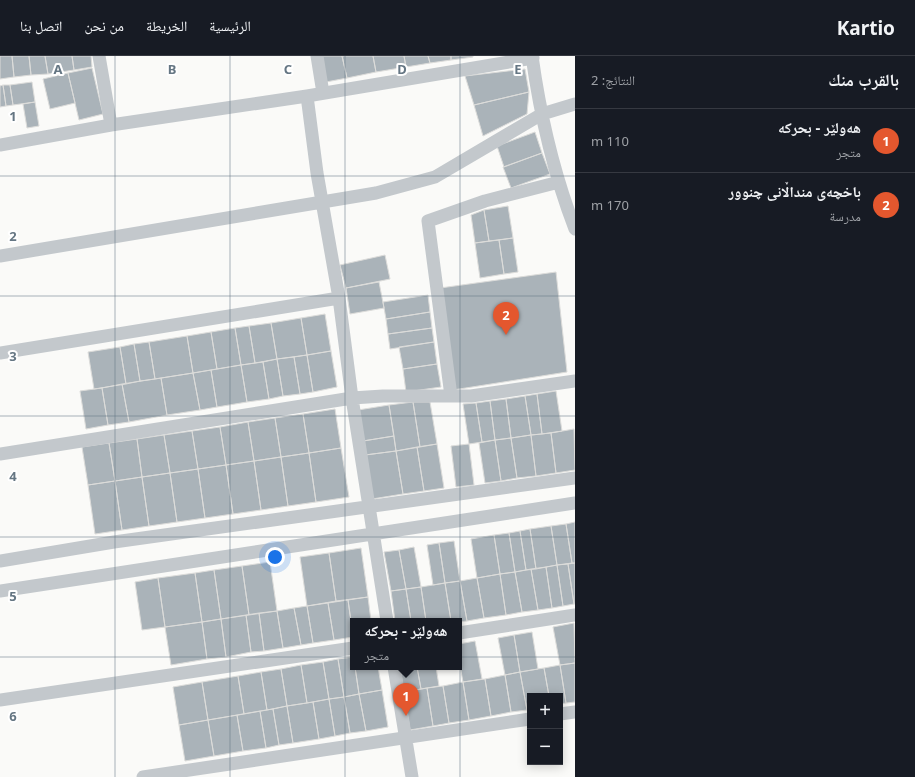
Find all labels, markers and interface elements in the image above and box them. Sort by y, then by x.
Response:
text: Kartio [837,15,895,41]
text: اتصل بنا [20,16,62,35]
text: من نحن [84,16,124,35]
text: الخريطة [146,16,187,35]
text: الرئيسية [209,16,251,35]
text: A [54,60,63,78]
text: B [168,60,176,78]
text: C [284,60,292,78]
text: D [397,60,407,78]
text: E [514,60,522,78]
text: بالقرب منك [828,68,899,91]
text: النتائج: 2 [591,71,635,89]
text: 1 [9,107,17,125]
text: هەولێر - بحرکە [778,117,861,137]
text: 110 m [591,132,629,150]
text: 1 [882,132,890,150]
text: متجر [836,143,861,161]
text: باخچەی منداڵانی چنوور [728,181,861,201]
text: 170 m [591,196,629,214]
text: 2 [882,196,890,214]
text: مدرسة [829,207,861,225]
text: 2 [9,227,17,245]
pin: 2 [493,302,519,335]
text: 3 [9,347,17,365]
text: 4 [9,467,17,485]
your location [265,547,285,567]
text: 5 [9,587,17,605]
popup [350,618,462,670]
text: هەولێر - بحرکە [365,620,447,640]
text: متجر [365,646,389,664]
pin: 1 [393,683,419,716]
map controls [527,693,563,765]
button: + [527,693,563,729]
text: 6 [9,707,17,725]
button: − [527,729,563,765]

